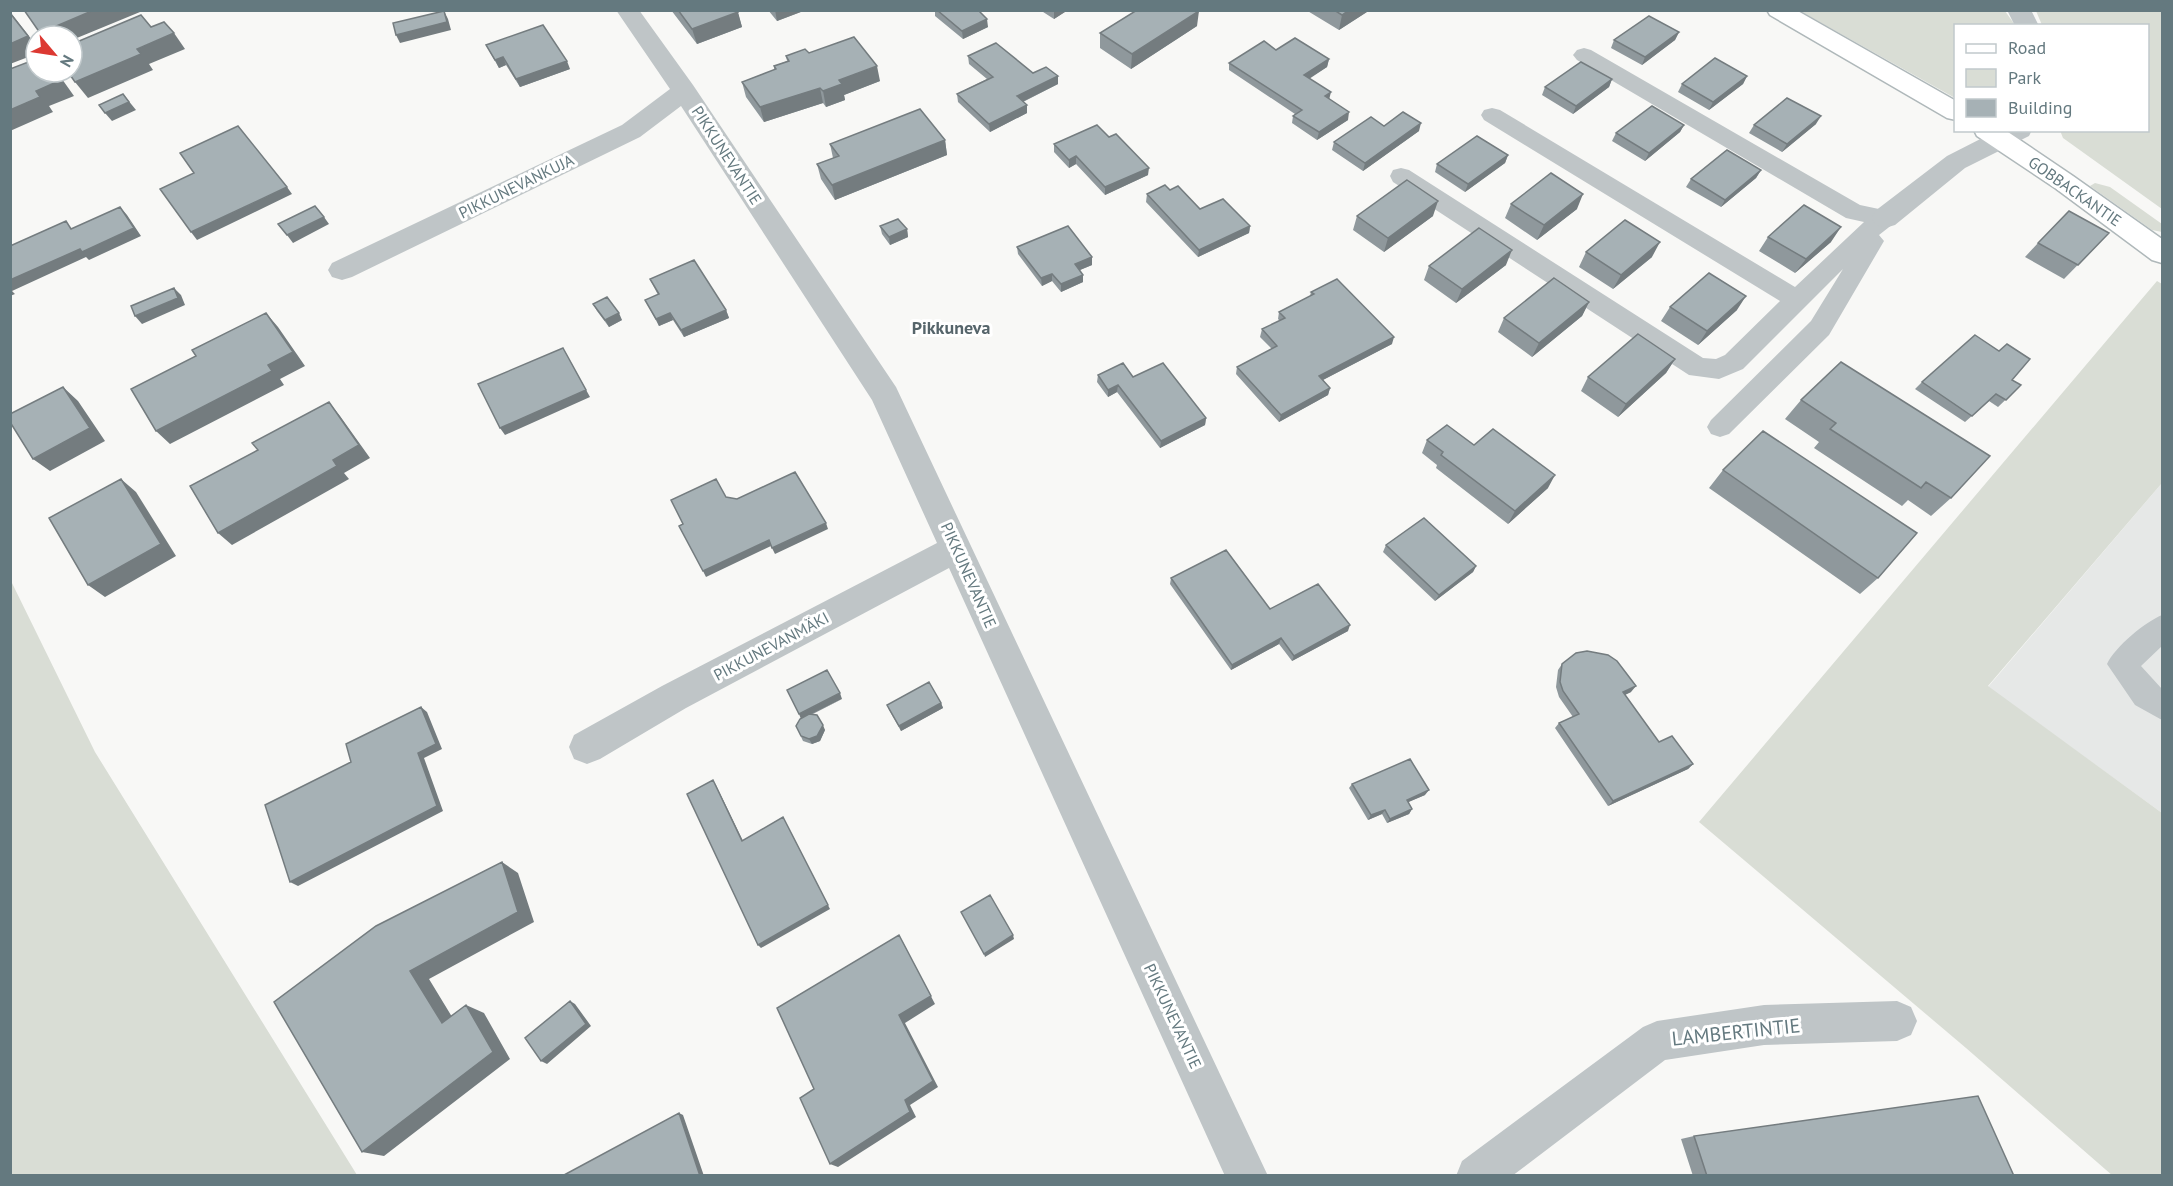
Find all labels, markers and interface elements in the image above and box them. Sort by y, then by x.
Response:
north arrow [24,24,84,84]
legend [1954,24,2149,132]
text: Road [2008,36,2046,59]
text: N [56,52,78,71]
text: Park [2008,66,2041,89]
text: Building [2008,96,2072,119]
street label: PIKKUNEVANTIE [688,102,766,208]
street label: PIKKUNEVANKUJA [455,149,577,223]
street label: GOBBACKANTIE [2025,152,2125,230]
district label: Pikkuneva [912,316,990,339]
street label: PIKKUNEVANTIE [937,519,1001,631]
street label: PIKKUNEVANMÄKI [710,607,832,685]
street label: PIKKUNEVANTIE [1140,960,1206,1072]
street label: LAMBERTINTIE [1670,1012,1802,1052]

